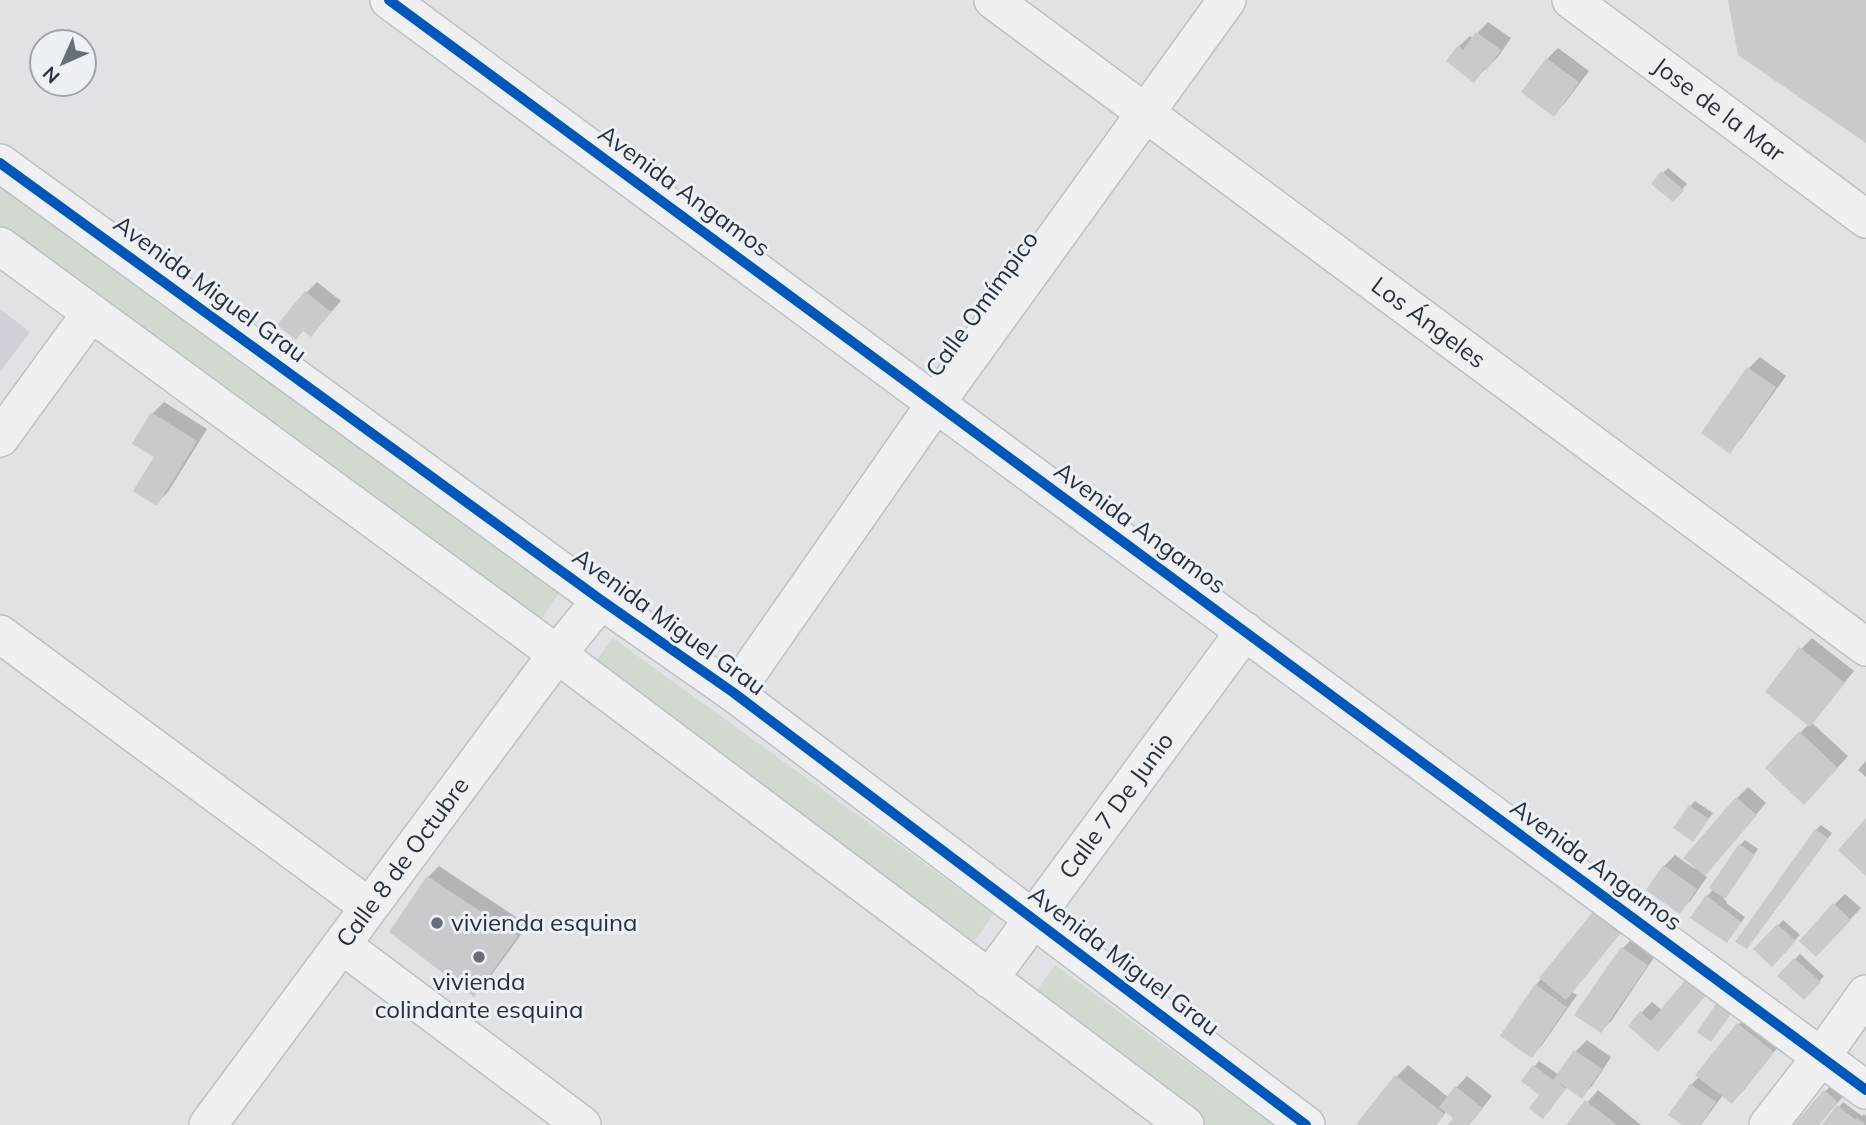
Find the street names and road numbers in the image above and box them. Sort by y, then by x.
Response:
street label: Jose de la Mar [1647,50,1791,168]
street label: Avenida Angamos [593,118,776,262]
street label: Avenida Miguel Grau [108,208,313,368]
street label: Calle Omímpico [918,225,1044,382]
street label: Los Ángeles [1366,270,1492,374]
street label: Avenida Angamos [1049,455,1232,599]
street label: Avenida Miguel Grau [567,541,772,701]
street label: Calle 7 De Junio [1052,726,1179,884]
street label: Calle 8 de Octubre [329,771,475,953]
street label: Avenida Angamos [1505,792,1688,936]
street label: Avenida Miguel Grau [1023,879,1226,1042]

